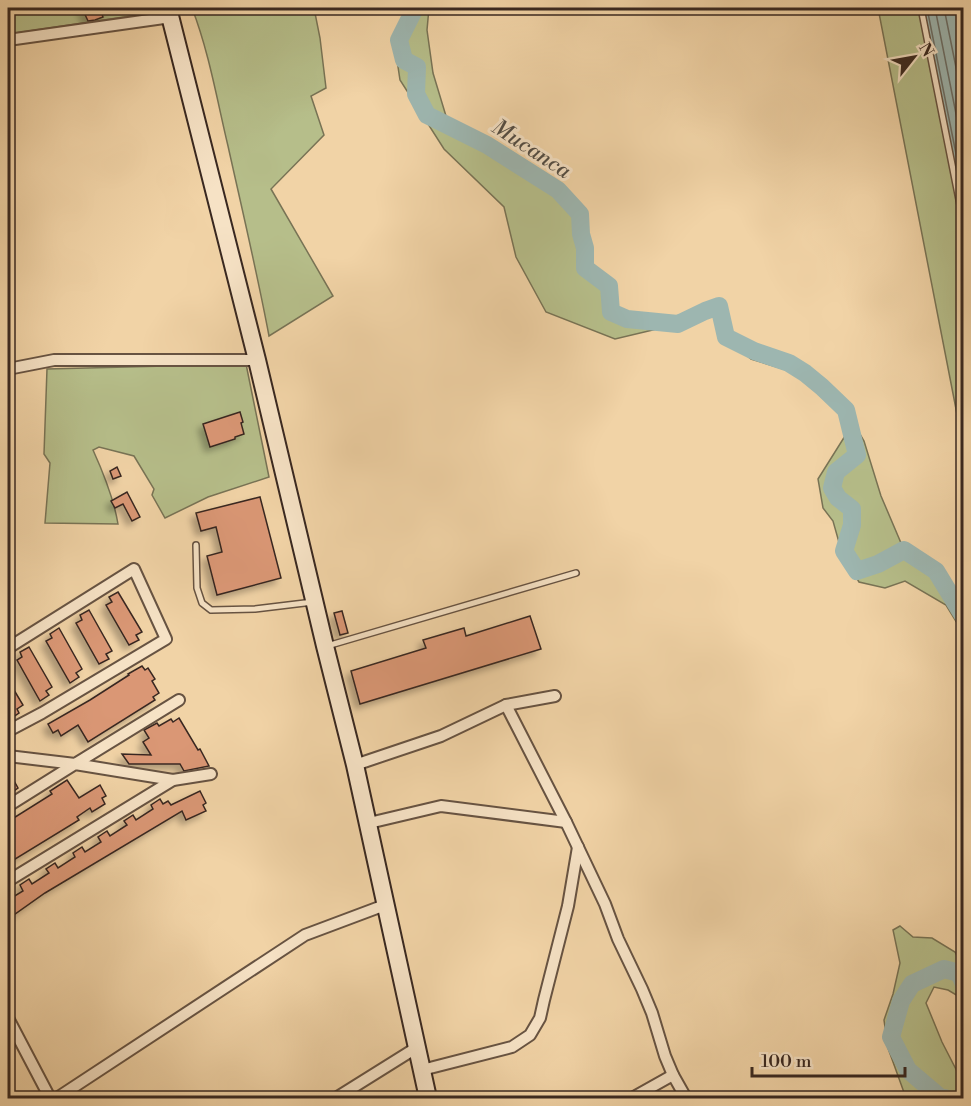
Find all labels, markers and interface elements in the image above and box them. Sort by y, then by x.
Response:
north arrow [884,27,944,87]
text: N [914,39,938,61]
water label: Mucanca [486,114,577,185]
scale bar [752,1040,905,1078]
text: 100 m [761,1050,812,1073]

